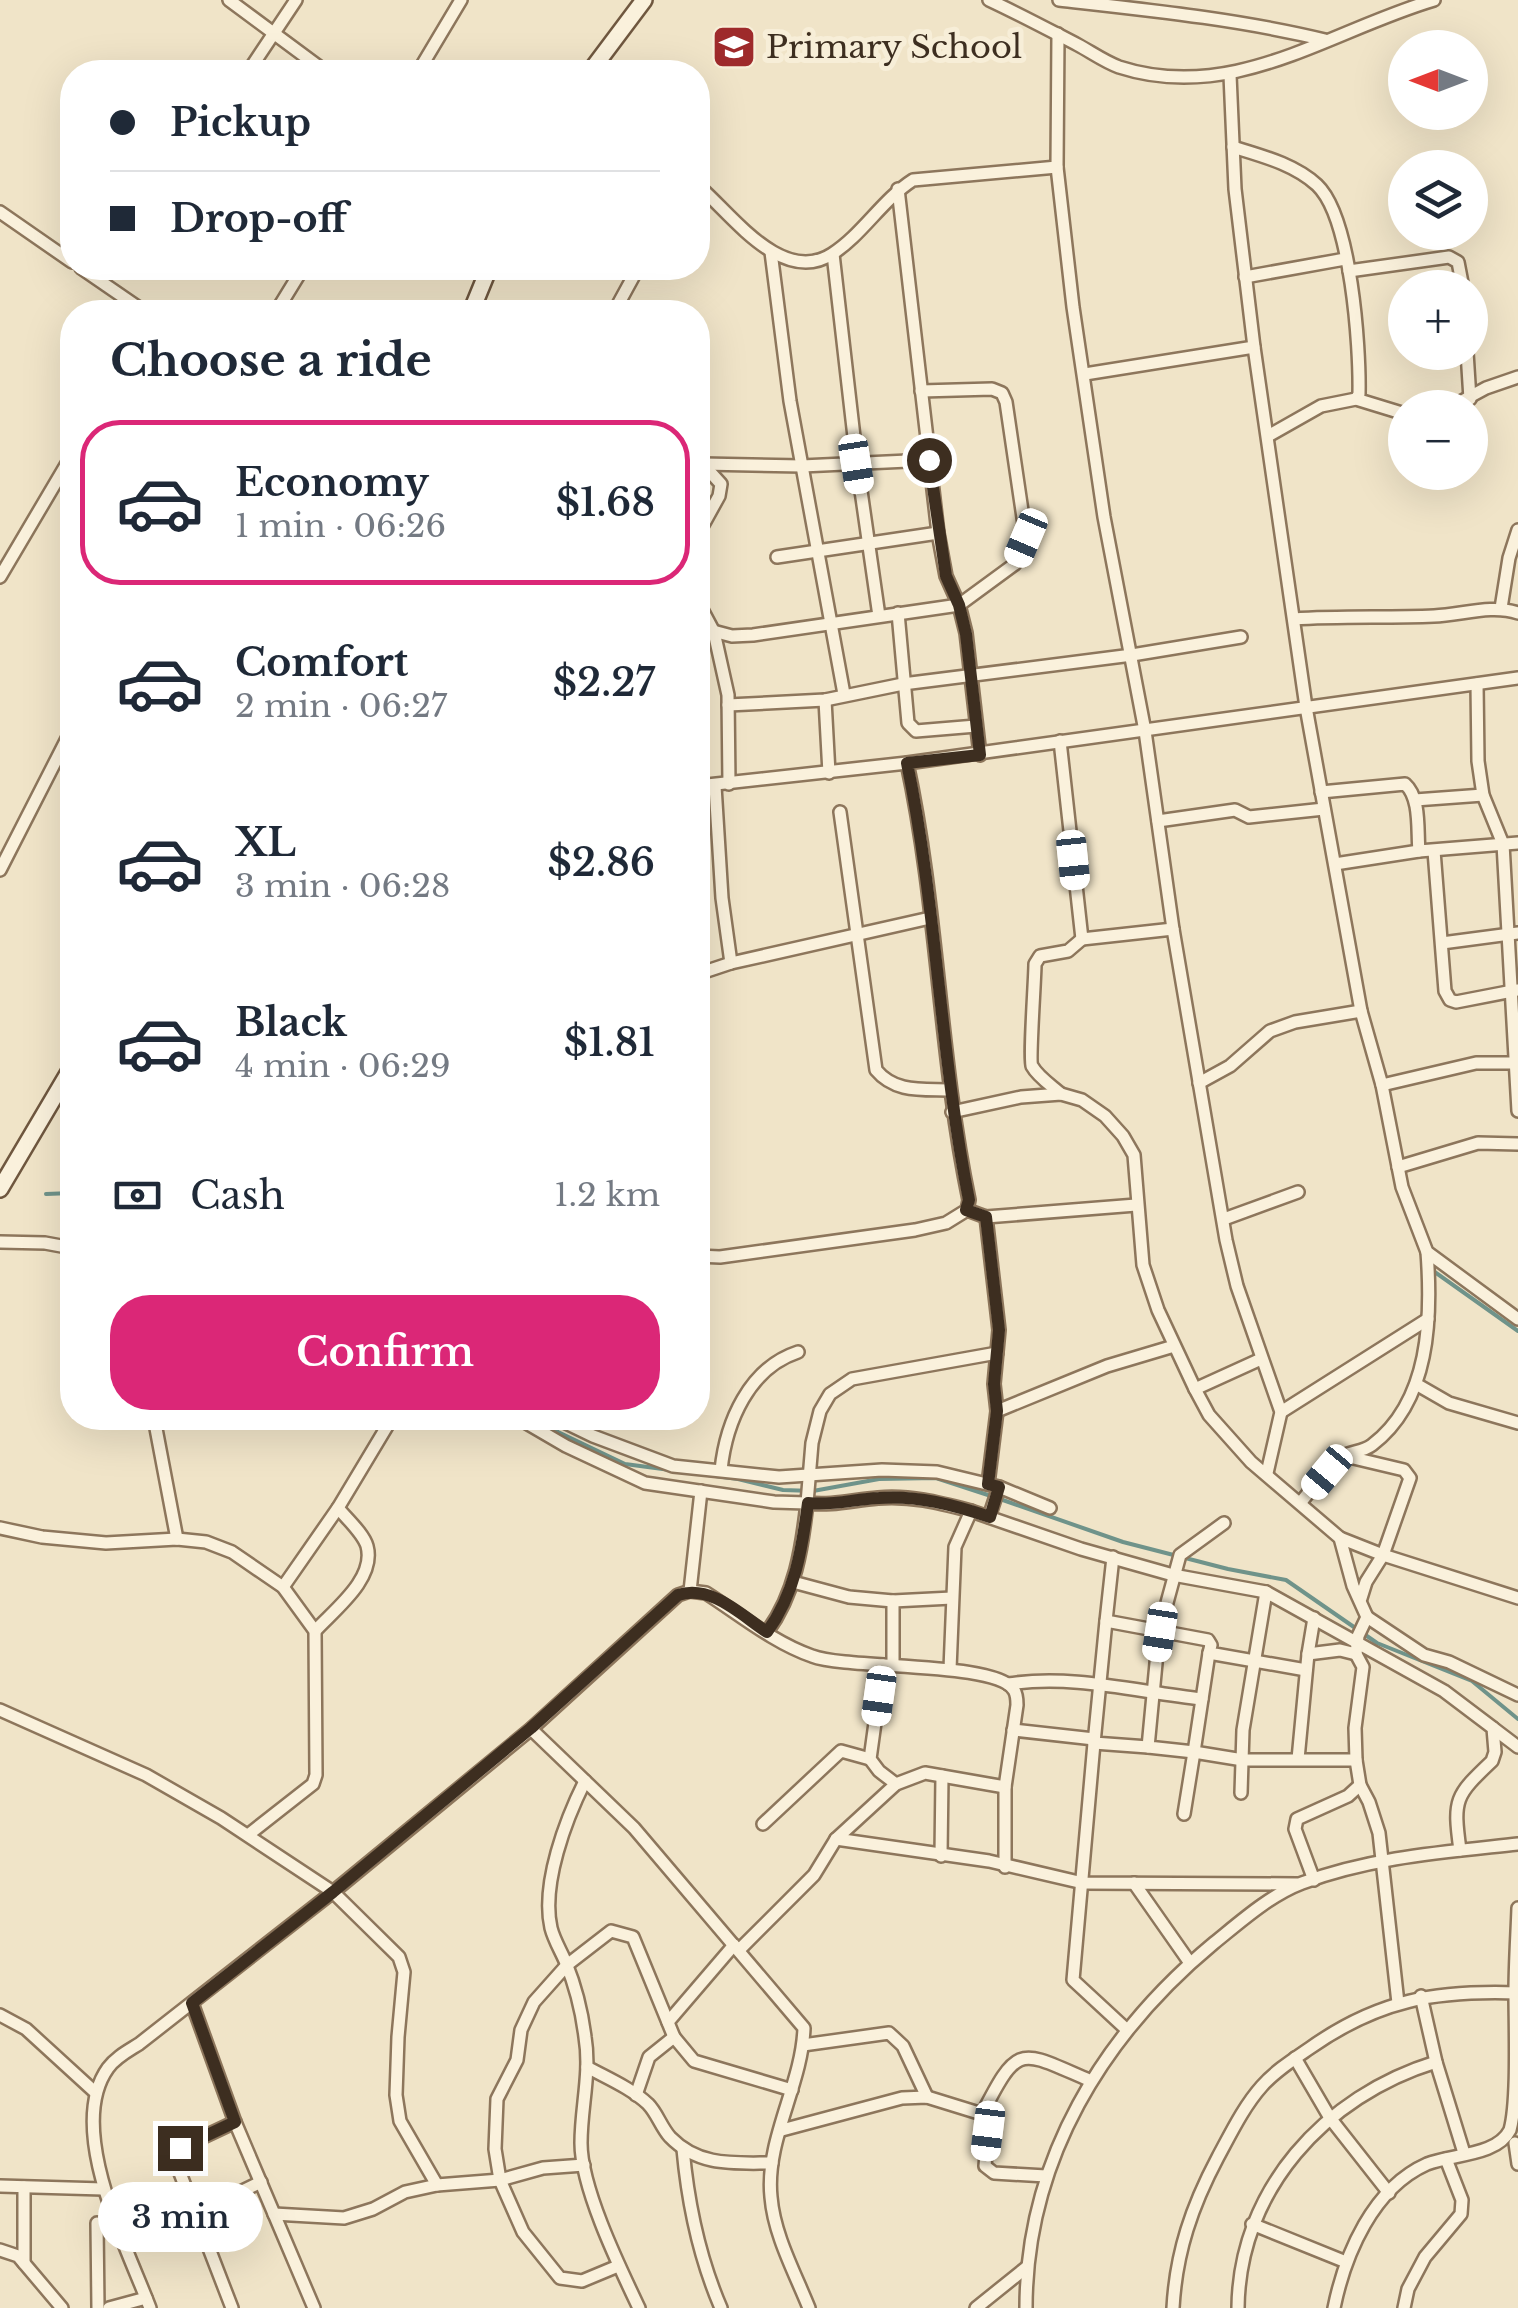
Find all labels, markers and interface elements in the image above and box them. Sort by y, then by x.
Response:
school or university icon: Primary School [711,24,757,70]
place label: Primary School [766,27,1022,67]
north arrow [1388,30,1488,130]
map controls [1388,30,1488,490]
text: Pickup [170,99,311,146]
button: layers [1388,150,1488,250]
text: Drop-off [170,195,347,242]
button: + [1388,270,1488,370]
text: Choose a ride [110,332,432,388]
button: − [1388,390,1488,490]
car [836,432,876,496]
route start [907,438,952,483]
icon: car [115,458,205,548]
text: Economy [235,459,429,506]
text: $1.68 [556,479,655,526]
car [1000,505,1052,571]
text: 1 min · 06:26 [235,506,446,546]
icon: car [115,638,205,728]
text: Comfort [235,639,408,686]
text: $2.27 [553,659,655,706]
text: 2 min · 06:27 [235,686,447,726]
icon: car [115,818,205,908]
text: XL [235,819,296,866]
car [1055,829,1091,891]
text: $2.86 [547,839,655,886]
text: 3 min · 06:28 [235,866,450,906]
icon: car [115,998,205,1088]
text: Black [235,999,347,1046]
text: $1.81 [564,1019,655,1066]
text: 4 min · 06:29 [235,1046,451,1086]
icon: cash [110,1168,165,1223]
text: Cash [190,1172,285,1219]
text: 1.2 km [554,1175,660,1215]
button: Confirm [110,1295,660,1410]
car [1296,1439,1358,1505]
car [1140,1600,1180,1664]
car [860,1664,898,1728]
car [969,2099,1007,2163]
route end [158,2126,203,2171]
callout: 3 min [98,2183,262,2253]
text: 3 min [131,2197,230,2237]

